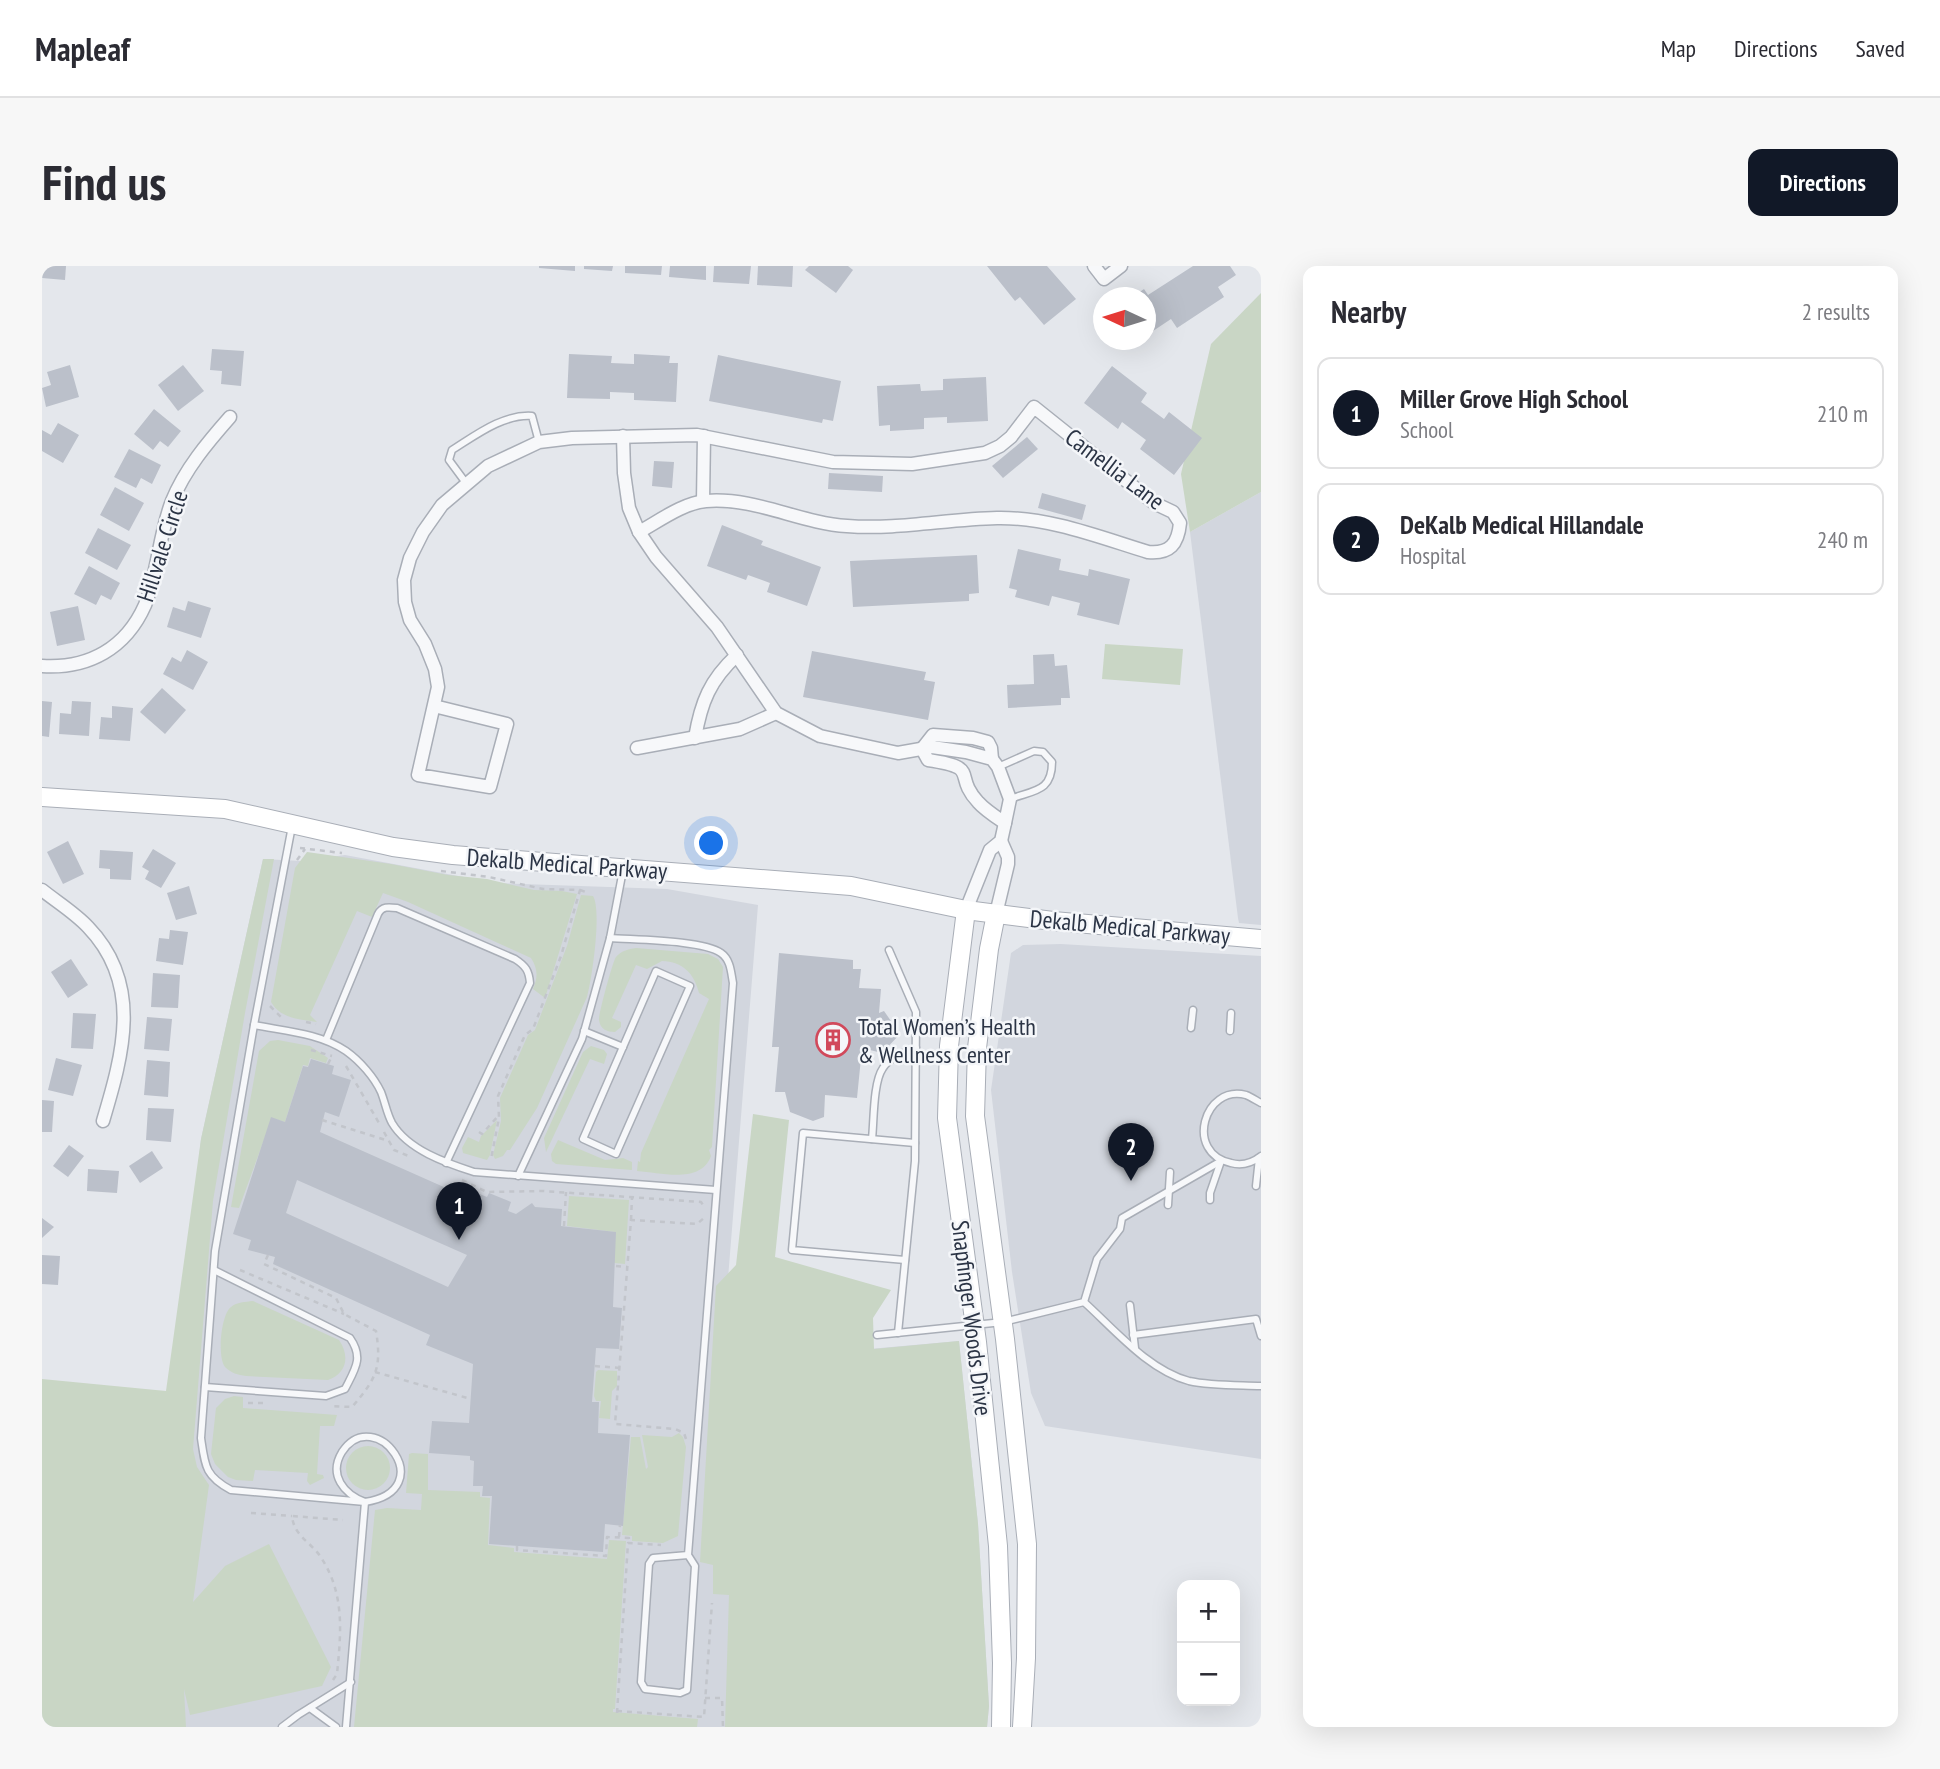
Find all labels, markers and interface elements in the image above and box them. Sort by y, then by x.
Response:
text: Mapleaf [35,27,130,70]
text: Map [1661,33,1696,64]
text: Directions [1734,33,1818,64]
text: Saved [1856,33,1905,64]
button: Directions [1748,149,1898,216]
text: Find us [42,150,166,214]
north arrow [1093,287,1156,350]
text: Nearby [1331,292,1406,331]
text: 2 results [1802,297,1870,326]
text: Miller Grove High School [1400,382,1628,415]
text: 1 [1351,399,1362,428]
text: 210 m [1817,399,1868,428]
text: School [1400,415,1453,444]
street label: Camellia Lane [1059,422,1171,516]
street label: Hillvale Circle [129,486,195,606]
text: DeKalb Medical Hillandale [1400,508,1644,541]
text: 2 [1351,525,1362,554]
text: 240 m [1817,525,1868,554]
text: Hospital [1400,541,1466,570]
your location [694,826,728,860]
street label: Dekalb Medical Parkway [466,842,668,886]
street label: Dekalb Medical Parkway [1029,903,1231,951]
place label: Total Women’s Health & Wellness Center [858,1011,1036,1070]
building icon: Total Women’s Health & Wellness Center [814,1021,852,1059]
pin: 2 [1108,1123,1154,1181]
pin: 1 [436,1182,482,1240]
street label: Snapfinger Woods Drive [945,1219,999,1417]
map controls [1177,1580,1240,1706]
button: + [1177,1580,1240,1643]
button: − [1177,1643,1240,1706]

